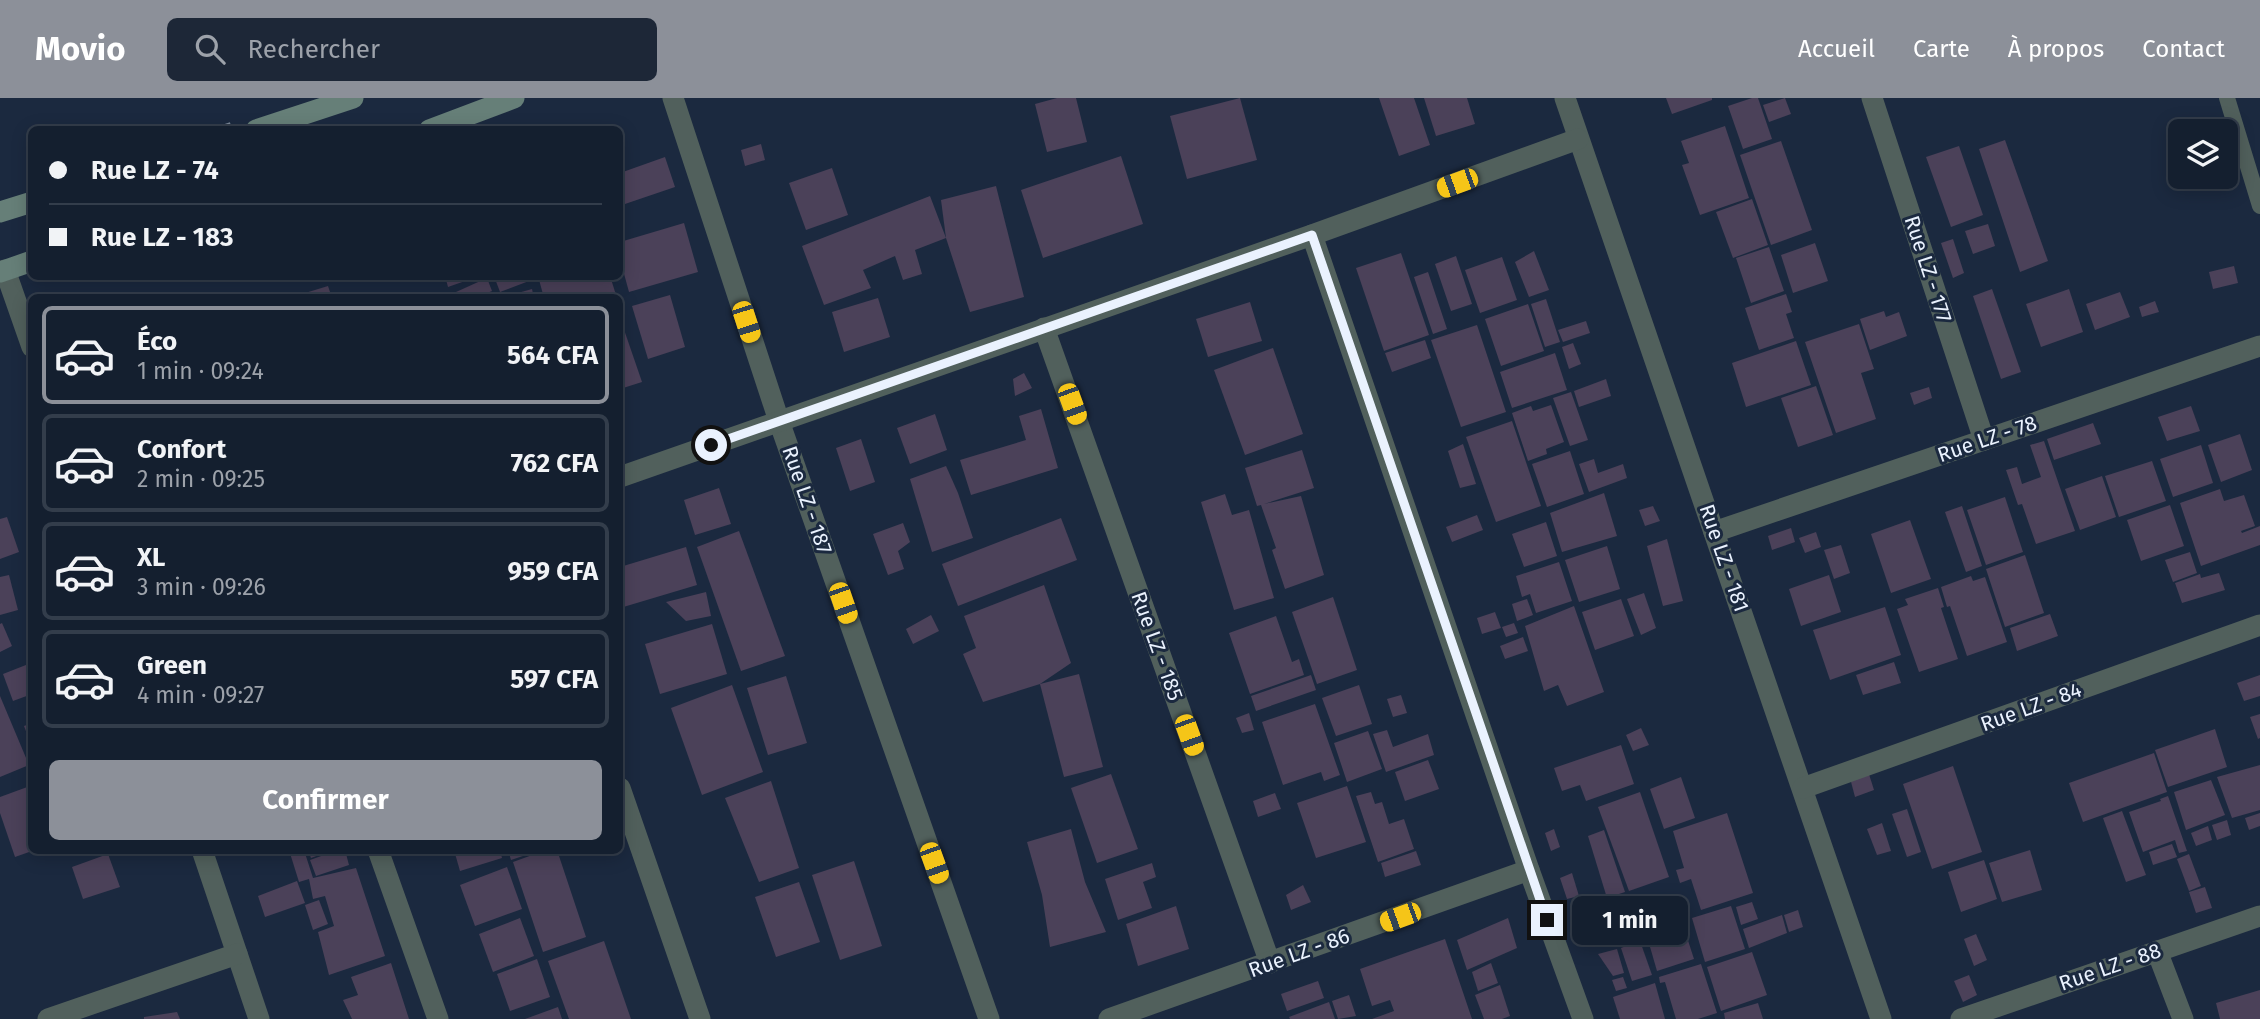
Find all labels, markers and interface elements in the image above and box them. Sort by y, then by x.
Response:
search box [167,18,657,81]
text: Movio [35,29,125,69]
icon: search [191,30,229,68]
text: Rechercher [247,34,380,65]
text: Accueil [1798,35,1875,63]
text: Carte [1913,35,1970,63]
text: À propos [2008,35,2104,63]
text: Contact [2142,35,2225,63]
map controls [2168,119,2238,189]
button: layers [2168,119,2238,189]
text: Rue LZ - 74 [91,155,219,186]
car [1434,166,1481,200]
street label: Rue LZ - 177 [1899,212,1957,326]
text: Rue LZ - 183 [91,222,234,253]
car [730,299,763,345]
icon: car [53,324,116,387]
text: Éco [137,326,177,357]
text: 564 CFA [507,340,598,371]
text: 1 min · 09:24 [137,357,264,385]
car [1055,381,1090,427]
street label: Rue LZ - 78 [1934,410,2040,468]
route start [695,429,727,461]
icon: car [53,432,116,495]
text: Confort [137,434,226,465]
street label: Rue LZ - 187 [776,443,838,557]
text: 762 CFA [511,448,598,479]
text: 2 min · 09:25 [137,465,265,493]
street label: Rue LZ - 181 [1693,501,1755,615]
icon: car [53,540,116,603]
text: XL [137,542,165,573]
text: 959 CFA [508,556,598,587]
text: 3 min · 09:26 [137,573,266,601]
car [827,580,860,626]
street label: Rue LZ - 185 [1125,588,1189,704]
icon: car [53,648,116,711]
text: Green [137,650,207,681]
text: 597 CFA [510,664,598,695]
street label: Rue LZ - 84 [1977,677,2085,737]
text: 4 min · 09:27 [137,681,264,709]
car [1172,712,1207,758]
button: Confirmer [49,760,602,840]
car [917,840,952,886]
callout: 1 min [1572,896,1687,944]
car [1377,900,1424,934]
route end [1531,904,1563,936]
text: 1 min [1602,906,1658,934]
street label: Rue LZ - 86 [1245,923,1353,983]
street label: Rue LZ - 88 [2056,937,2164,997]

